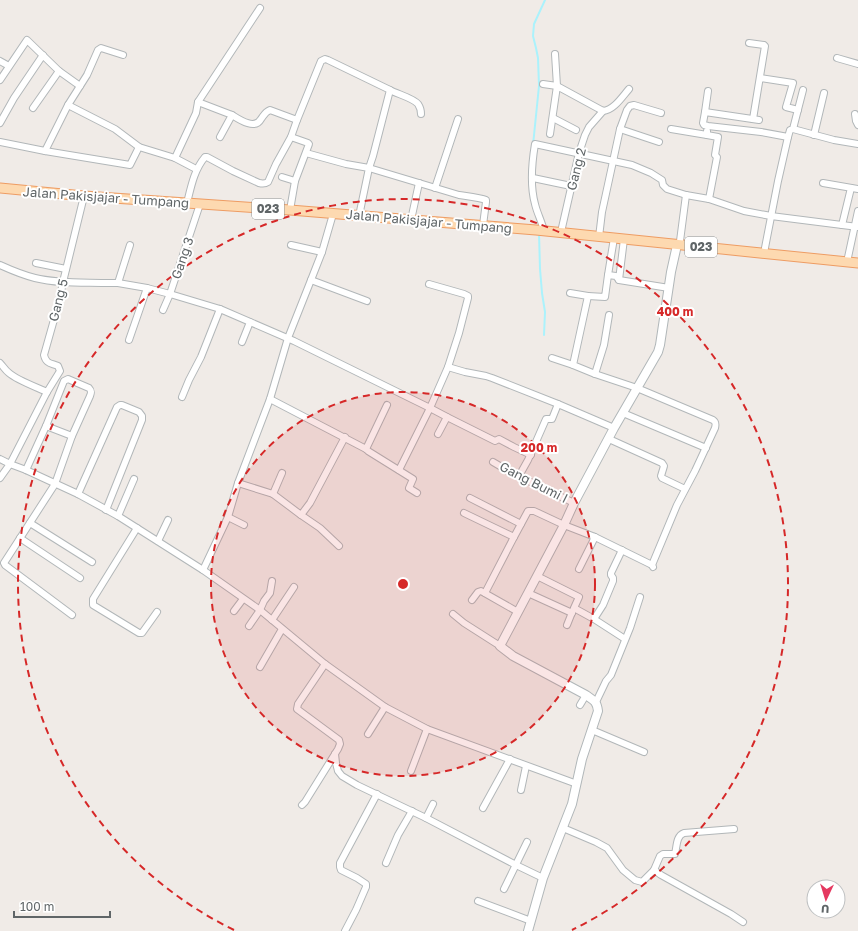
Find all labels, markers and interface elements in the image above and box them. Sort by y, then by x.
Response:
street label: Gang 2 [563,146,589,192]
street label: Jalan Pakisjajar - Tumpang [22,183,190,211]
road number: 023 [252,199,284,219]
street label: Jalan Pakisjajar - Tumpang [345,206,513,236]
street label: Gang 3 [167,235,197,281]
road number: 023 [685,237,717,257]
street label: Gang 5 [45,277,71,323]
text: 400 m [657,304,693,319]
text: 200 m [521,440,557,455]
street label: Gang Bumi I [497,458,571,506]
centre of rings [396,577,410,591]
north arrow [806,879,846,919]
scale bar [14,893,110,919]
text: 100 m [20,899,54,914]
text: U [821,903,830,916]

